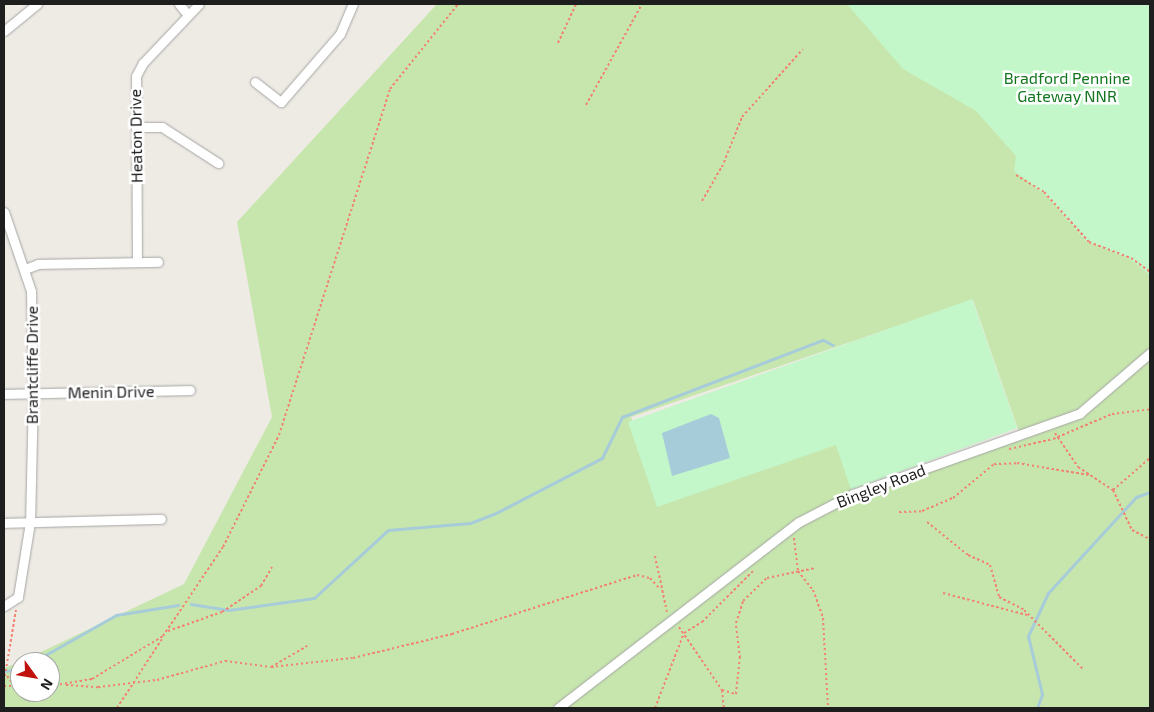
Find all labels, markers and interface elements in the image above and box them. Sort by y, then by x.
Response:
park label: Bradford Pennine Gateway NNR [1004,68,1130,106]
street label: Heaton Drive [126,89,146,183]
street label: Brantcliffe Drive [22,306,42,424]
street label: Menin Drive [67,382,155,402]
street label: Bingley Road [834,460,928,512]
north arrow [10,652,60,702]
text: N [37,676,57,693]

